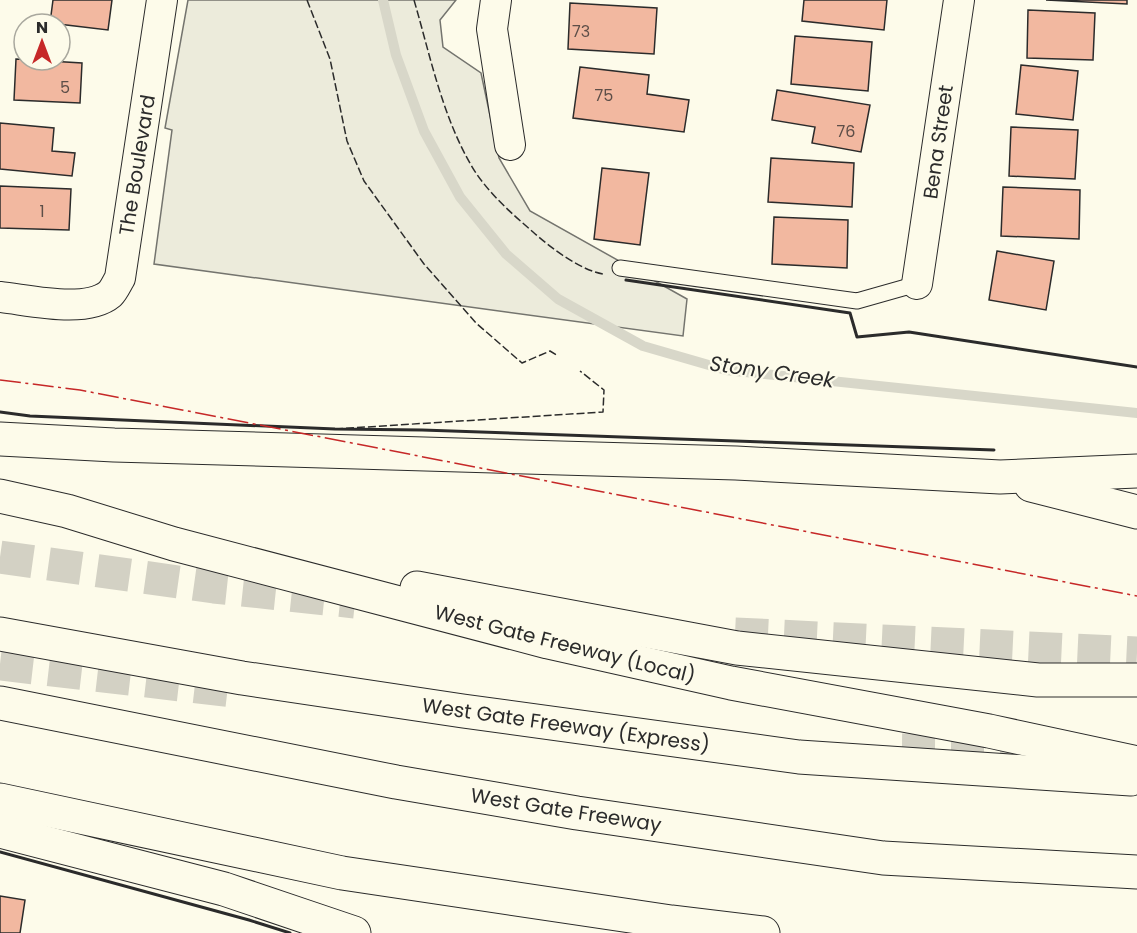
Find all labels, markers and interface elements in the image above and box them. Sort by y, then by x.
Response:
north arrow [12,12,72,72]
text: N [36,16,48,39]
house number: 73 [572,20,590,43]
house number: 5 [60,76,70,99]
street label: Bena Street [916,83,960,201]
house number: 75 [595,84,613,107]
street label: The Boulevard [112,93,162,237]
house number: 76 [837,120,855,143]
house number: 1 [39,200,45,223]
water label: Stony Creek [708,348,838,395]
street label: West Gate Freeway (Local) [432,598,698,690]
street label: West Gate Freeway (Express) [420,691,712,759]
street label: West Gate Freeway [469,781,663,839]

